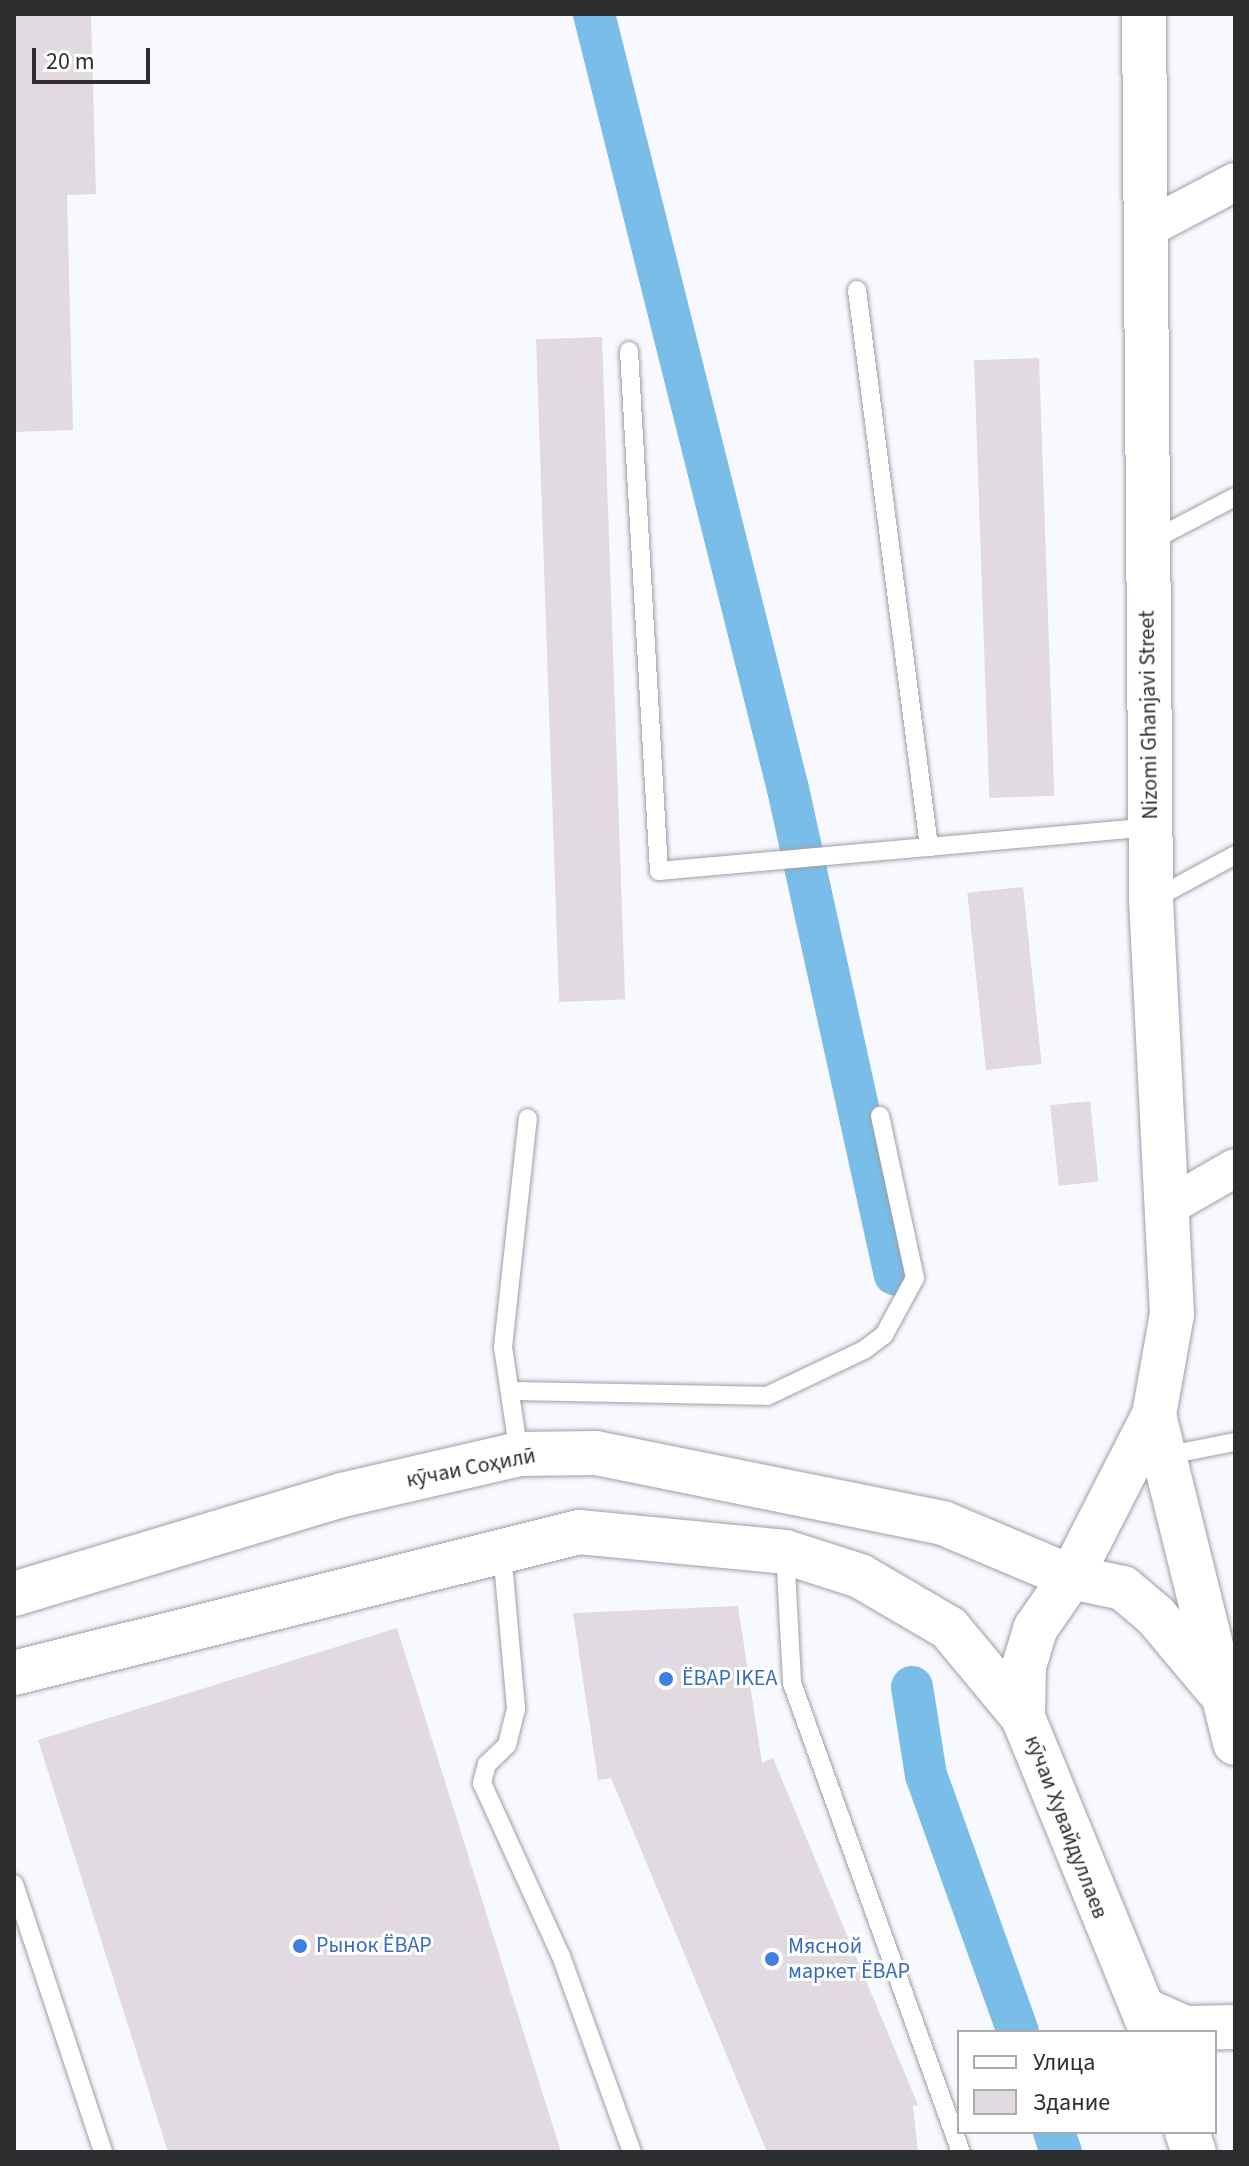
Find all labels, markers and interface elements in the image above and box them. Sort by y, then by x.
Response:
scale bar [36,32,154,82]
text: 20 m [46,44,95,79]
street label: Nizomi Ghanjavi Street [1134,610,1164,820]
street label: кӯчаи Соҳилӣ [404,1443,538,1493]
place label: ЁВАР IKEA [682,1666,777,1692]
marker: ЁВАР IKEA [657,1670,675,1688]
street label: кӯчаи Хувайдуллаев [1019,1732,1113,1922]
place label: Рынок ЁВАР [316,1933,432,1959]
place label: Мясной маркет ЁВАР [788,1933,910,1984]
marker: Рынок ЁВАР [291,1937,309,1955]
marker: Мясной маркет ЁВАР [763,1950,781,1968]
legend [957,2030,1217,2134]
text: Улица [1033,2045,1095,2080]
text: Здание [1033,2085,1110,2120]

